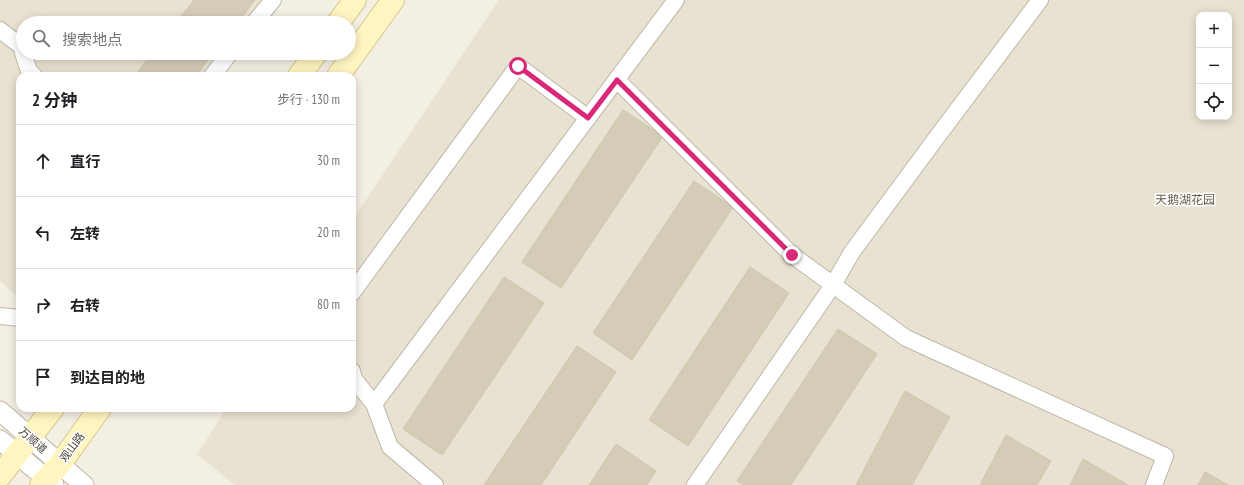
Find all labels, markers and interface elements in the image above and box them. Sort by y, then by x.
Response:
map controls [1196,12,1232,120]
button: + [1196,12,1232,48]
search box [16,16,356,60]
icon: search [30,27,52,49]
text: 搜索地点 [62,30,122,49]
button: − [1196,48,1232,84]
route start [509,57,527,75]
button: locate [1196,84,1232,120]
text: 2 分钟 [32,89,78,111]
text: 步行 · 130 m [277,91,340,108]
icon: ahead [32,150,54,172]
text: 直行 [70,152,100,171]
text: 30 m [317,152,340,169]
district label: 天鹅湖花园 [1155,192,1215,207]
icon: left [32,222,54,244]
text: 左转 [70,224,100,243]
text: 20 m [317,224,340,241]
route end [783,246,801,264]
icon: right [32,294,54,316]
text: 右转 [70,296,100,315]
text: 80 m [317,296,340,313]
icon: arrive [32,366,54,388]
text: 到达目的地 [70,368,145,387]
street label: 万顺道 [16,424,50,456]
street label: 观山路 [57,430,87,464]

